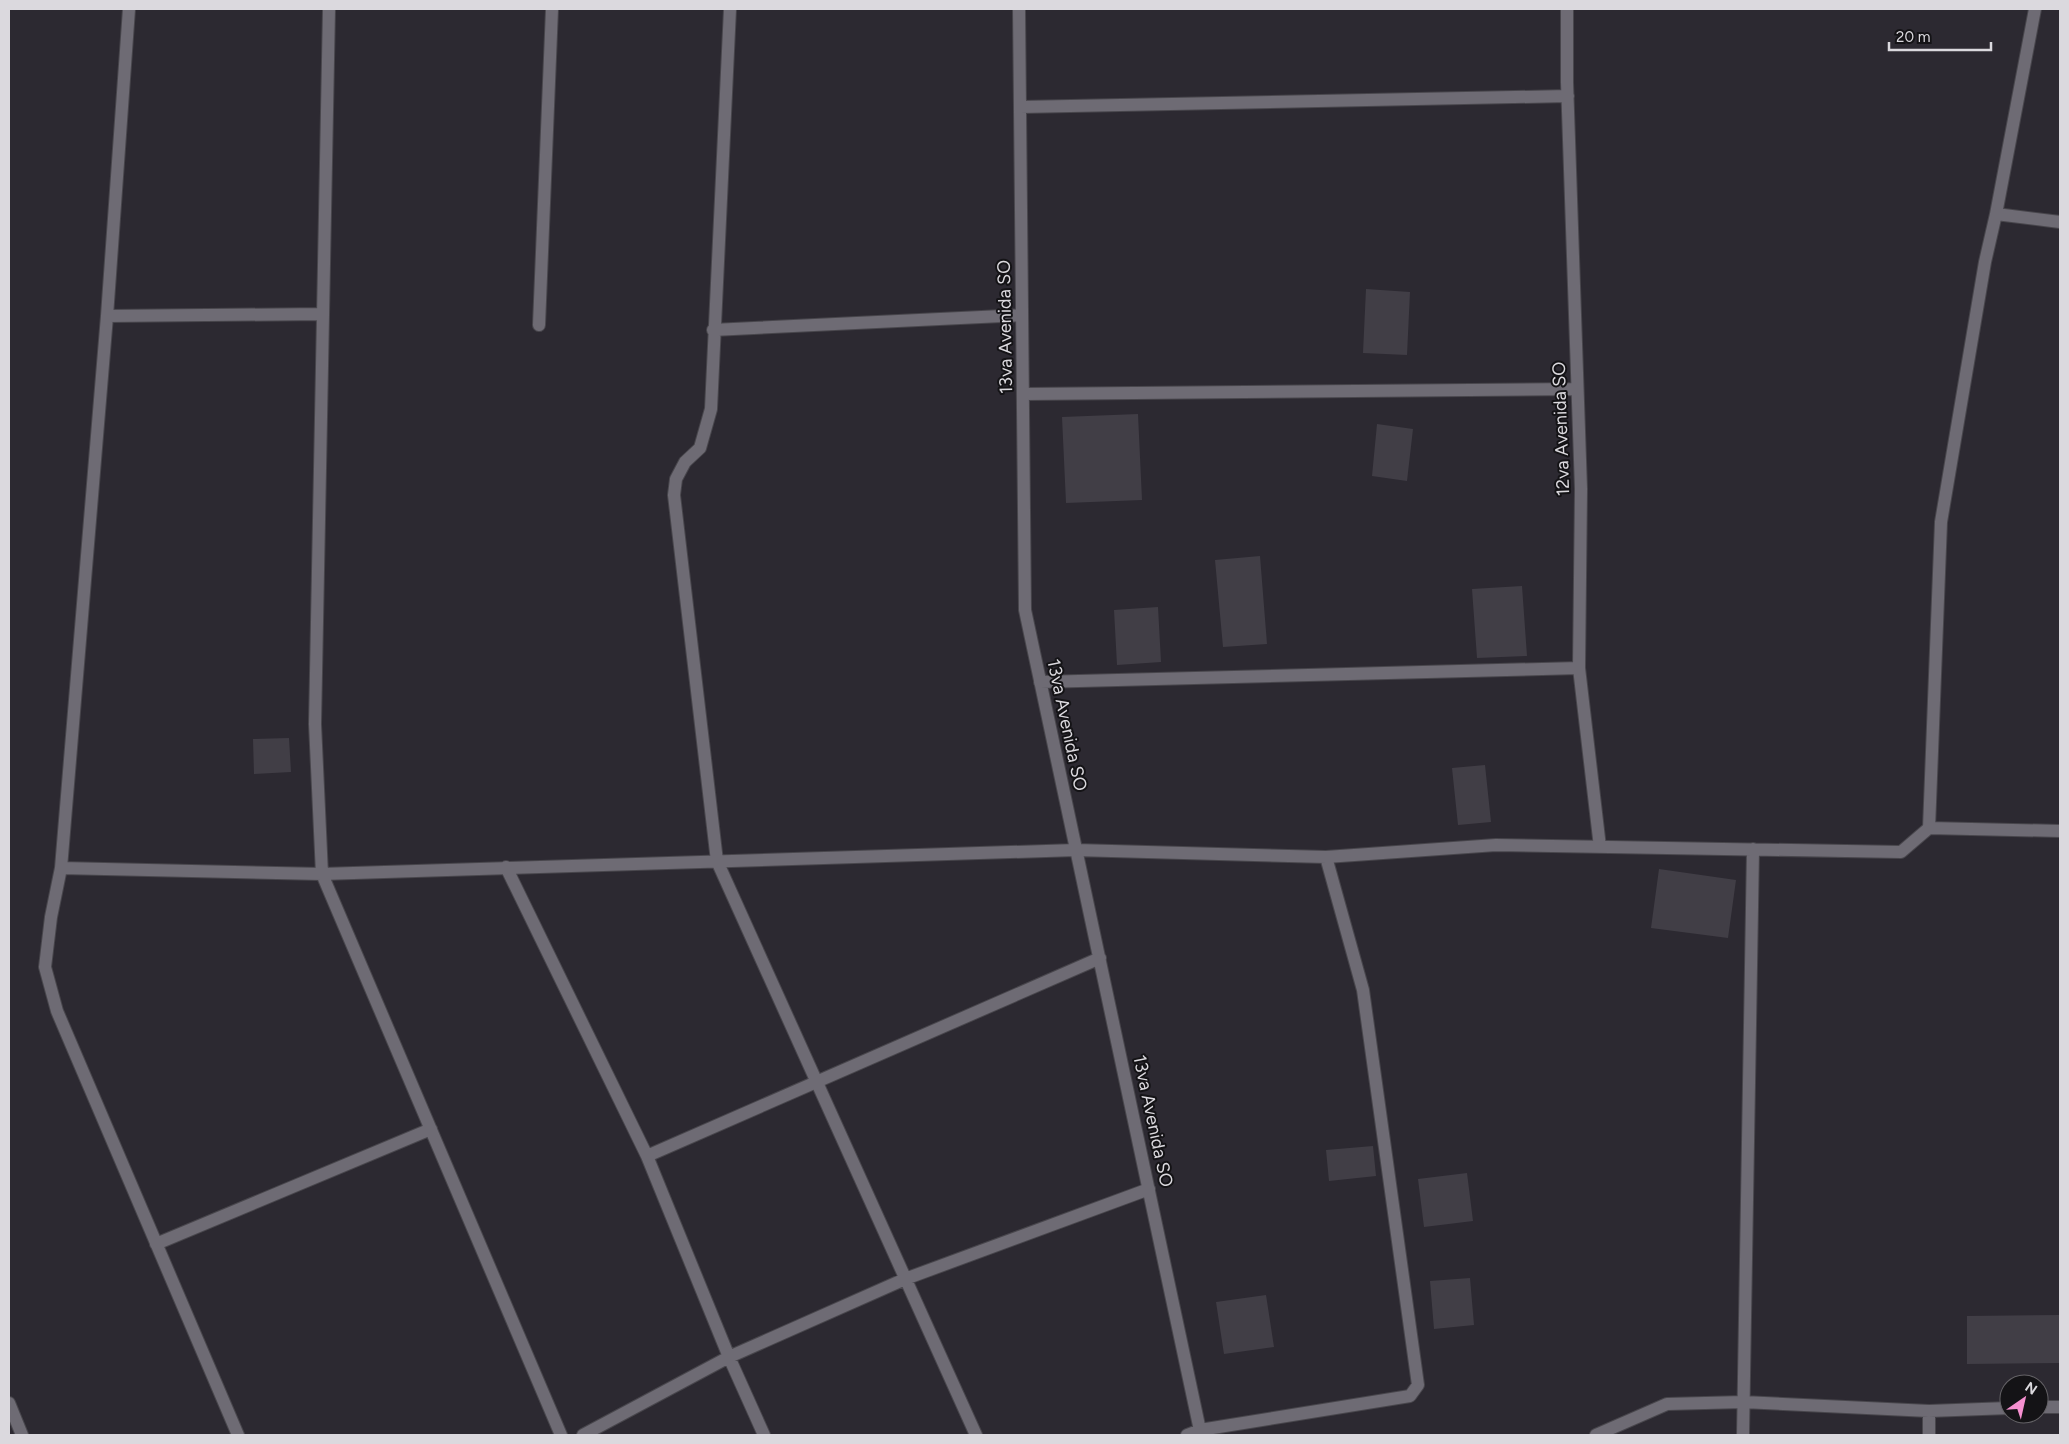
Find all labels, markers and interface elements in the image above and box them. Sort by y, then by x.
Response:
scale bar [1889,20,1992,52]
text: 20 m [1896,28,1930,46]
street label: 13va Avenida SO [993,260,1017,394]
street label: 12va Avenida SO [1548,361,1574,497]
street label: 13va Avenida SO [1042,657,1092,793]
street label: 13va Avenida SO [1128,1053,1178,1189]
north arrow [1999,1374,2049,1424]
text: N [2022,1379,2040,1399]

